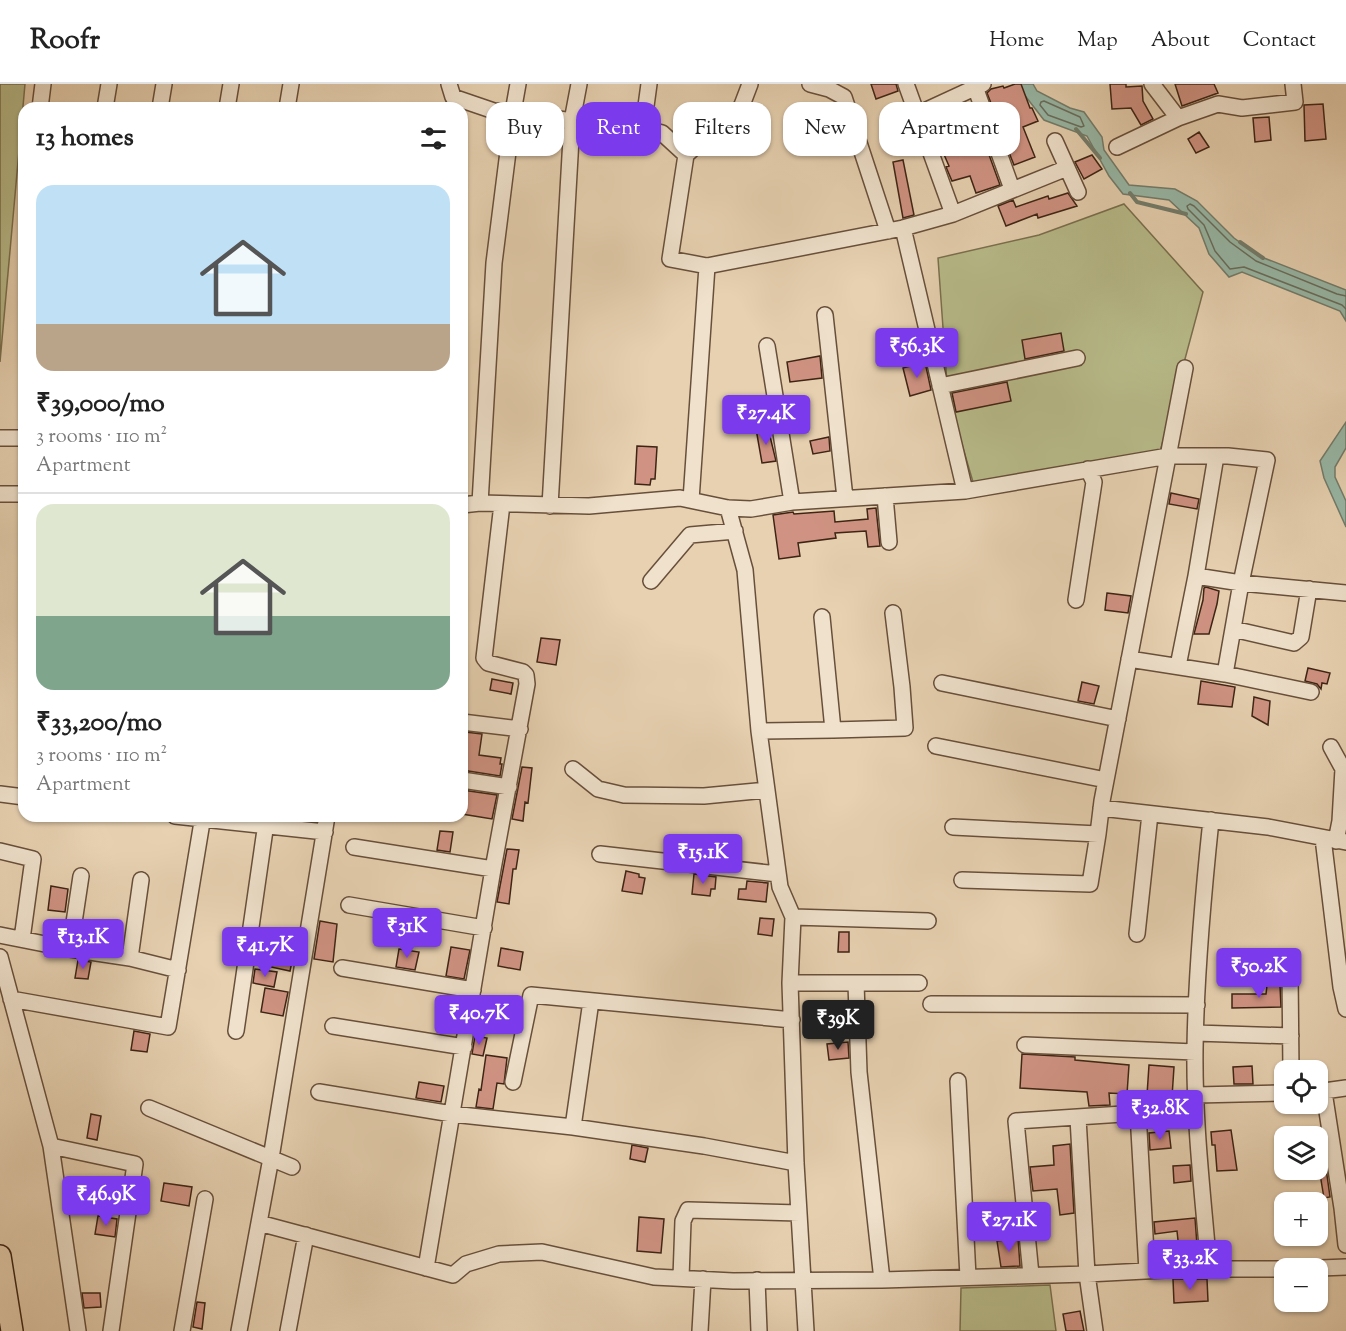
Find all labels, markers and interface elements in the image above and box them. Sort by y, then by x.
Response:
text: Roofr [30,21,100,61]
text: Home [989,26,1044,56]
text: Map [1077,26,1118,56]
text: About [1151,26,1210,56]
text: Contact [1243,26,1316,56]
chip: Buy [486,102,564,156]
chip: Rent [576,102,661,156]
chip: Filters [673,102,771,156]
chip: New [783,102,867,156]
chip: Apartment [879,102,1020,156]
text: 13 homes [36,120,134,157]
icon: filters [417,122,450,155]
icon: home [189,224,297,332]
pin: ₹56.3K [868,328,966,379]
text: ₹56.3K [889,333,945,362]
text: ₹39,000/mo [36,386,165,423]
pin: ₹27.4K [717,395,815,446]
text: ₹27.4K [736,400,796,429]
text: 3 rooms · 110 m² [36,423,167,452]
text: Apartment [36,452,131,481]
icon: home [189,543,297,651]
text: ₹33,200/mo [36,705,162,742]
text: 3 rooms · 110 m² [36,742,167,771]
text: Apartment [36,771,131,800]
pin: ₹15.1K [654,834,752,885]
text: ₹15.1K [677,839,729,868]
pin: ₹31K [371,908,443,959]
text: ₹31K [387,913,427,942]
pin: ₹13.1K [34,919,132,970]
text: ₹13.1K [57,924,109,953]
pin: ₹41.7K [216,927,314,978]
text: ₹41.7K [236,932,294,961]
pin: ₹50.2K [1210,948,1308,999]
text: ₹50.2K [1230,953,1288,982]
pin: ₹40.7K [430,995,528,1046]
text: ₹40.7K [449,1000,509,1029]
pin: ₹39K [802,1000,874,1051]
text: ₹39K [816,1005,860,1034]
map controls [1274,1060,1328,1312]
button: locate [1274,1060,1328,1114]
pin: ₹32.8K [1111,1090,1209,1141]
text: ₹32.8K [1131,1095,1189,1124]
button: layers [1274,1126,1328,1180]
pin: ₹46.9K [57,1176,155,1227]
text: ₹46.9K [76,1181,136,1210]
button: + [1274,1192,1328,1246]
pin: ₹27.1K [960,1202,1058,1253]
text: ₹27.1K [981,1207,1037,1236]
pin: ₹33.2K [1141,1240,1239,1291]
text: ₹33.2K [1162,1245,1218,1274]
button: − [1274,1258,1328,1312]

